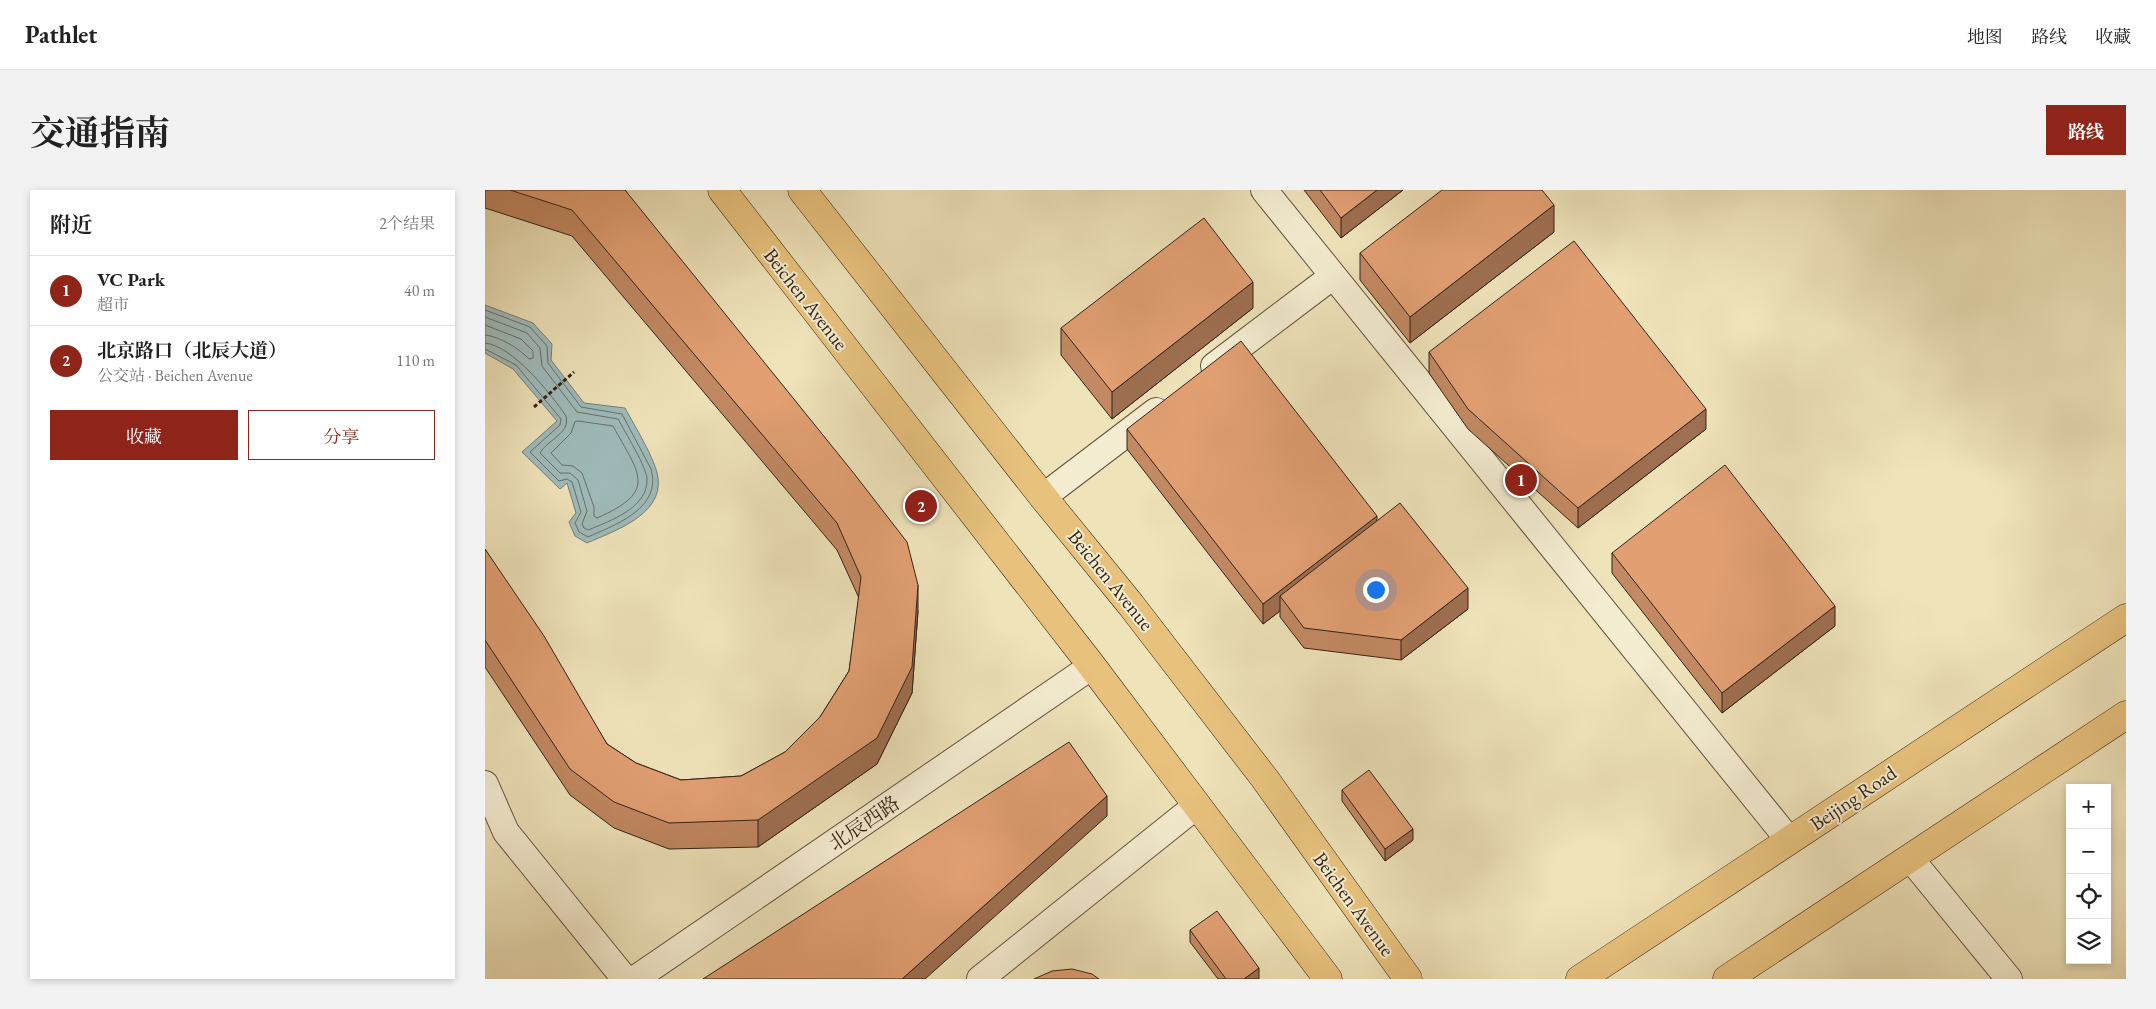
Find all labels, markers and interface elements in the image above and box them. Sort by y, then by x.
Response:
text: Pathlet [25,19,97,50]
text: 地图 [1967,25,2003,48]
text: 路线 [2031,25,2067,48]
text: 收藏 [2095,25,2131,48]
button: 路线 [2046,105,2126,155]
text: 交通指南 [30,110,170,155]
text: 附近 [50,211,92,238]
text: 2个结果 [379,213,435,234]
street label: Beichen Avenue [758,243,854,355]
text: VC Park [97,267,165,292]
text: 1 [62,280,70,301]
text: 40 m [404,280,435,301]
text: 超市 [97,294,129,315]
text: 北京路口（北辰大道） [97,338,287,363]
text: 2 [62,350,70,371]
text: 110 m [396,350,435,371]
text: 公交站 · Beichen Avenue [97,365,253,386]
button: 收藏 [50,410,238,460]
button: 分享 [248,410,435,460]
pin: 1 [1505,461,1537,499]
pin: 2 [905,487,937,525]
street label: Beichen Avenue [1062,524,1160,636]
your location [1363,577,1389,603]
street label: Beijing Road [1805,759,1902,836]
map controls [2066,784,2111,964]
button: + [2066,784,2111,829]
street label: 北辰西路 [824,790,904,856]
button: − [2066,829,2111,874]
street label: Beichen Avenue [1307,847,1401,961]
button: locate [2066,874,2111,919]
button: layers [2066,919,2111,964]

